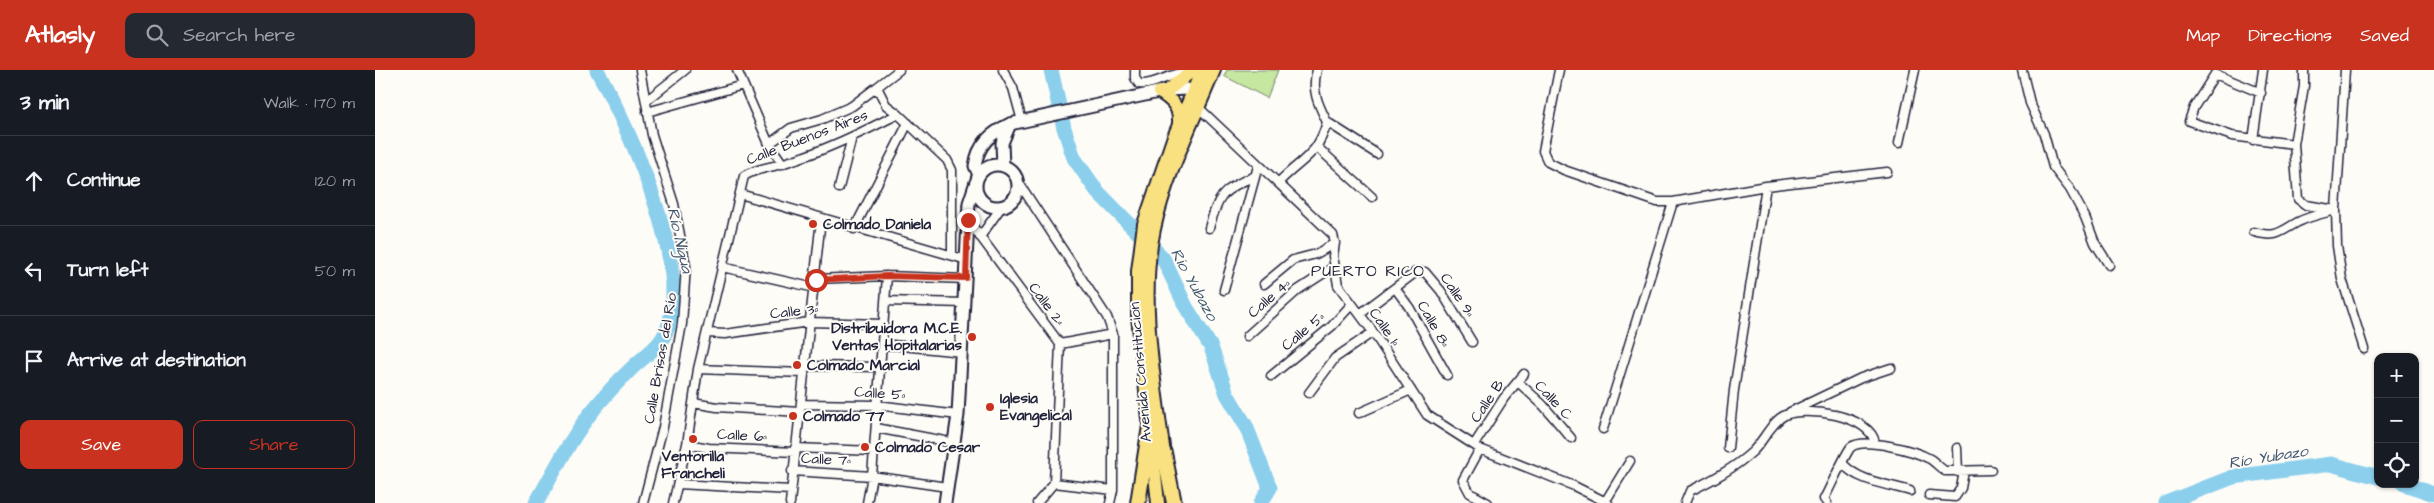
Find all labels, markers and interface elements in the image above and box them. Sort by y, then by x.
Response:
search box [125,13,475,58]
text: Atlasly [25,18,95,52]
icon: search [143,21,171,49]
text: Search here [183,22,295,49]
text: Map [2186,23,2220,48]
text: Directions [2248,23,2332,48]
text: Saved [2360,23,2409,48]
text: 3 min [20,88,69,117]
text: Walk · 170 m [264,92,355,114]
street label: Calle Buenos Aires [743,104,871,170]
icon: ahead [20,167,48,195]
text: Continue [67,167,141,194]
text: 120 m [315,170,355,192]
water label: Río Nigua [661,205,698,276]
route end [957,209,980,232]
place label: Colmado Daniela [823,214,931,235]
marker: Colmado Daniela [807,218,819,230]
water label: Río Yubazo [1165,244,1224,326]
icon: left [20,257,48,285]
text: Turn left [67,257,148,284]
text: 50 m [315,260,355,282]
district label: PUERTO RICO [1311,260,1425,282]
route start [805,269,828,292]
street label: Calle 9ª [1435,269,1480,322]
street label: Calle 4ª [1243,274,1296,323]
street label: Calle 2ª [1023,278,1070,331]
street label: Calle Brisas del Río [639,290,682,425]
street label: Calle 8ª [1412,297,1455,352]
street label: Calle 3ª [769,298,820,324]
street label: Avenida Constitucion [1124,301,1157,443]
street label: Calle 1ª [1364,304,1406,351]
street label: Calle 5ª [1277,307,1330,356]
place label: Distribuidora M.C.E. Ventas Hopitalarias [831,318,962,356]
marker: Distribuidora M.C.E. Ventas Hopitalarias [966,331,978,343]
icon: arrive [20,347,48,375]
text: Arrive at destination [67,347,246,374]
map controls [2374,353,2419,488]
button: + [2374,353,2419,398]
place label: Colmado Marcial [807,355,921,376]
marker: Colmado Marcial [791,359,803,371]
street label: Calle B [1465,375,1510,427]
street label: Calle C [1530,376,1578,425]
street label: Calle 5ª [854,381,907,406]
place label: Iglesia Evangelical [1000,388,1072,428]
button: − [2374,398,2419,443]
marker: Iglesia Evangelical [984,401,996,413]
place label: Colmado 77 [803,406,885,427]
marker: Colmado 77 [787,410,799,422]
button: Save [20,420,183,469]
button: Share [193,420,355,469]
street label: Calle 6ª [716,424,768,447]
marker: Ventorilla Francheli [687,433,699,445]
place label: Colmado Cesar [875,437,981,458]
water label: Río Yubazo [2227,440,2310,474]
marker: Colmado Cesar [859,441,871,453]
button: locate [2374,443,2419,488]
place label: Ventorilla Francheli [661,446,725,484]
street label: Calle 7ª [800,448,852,471]

